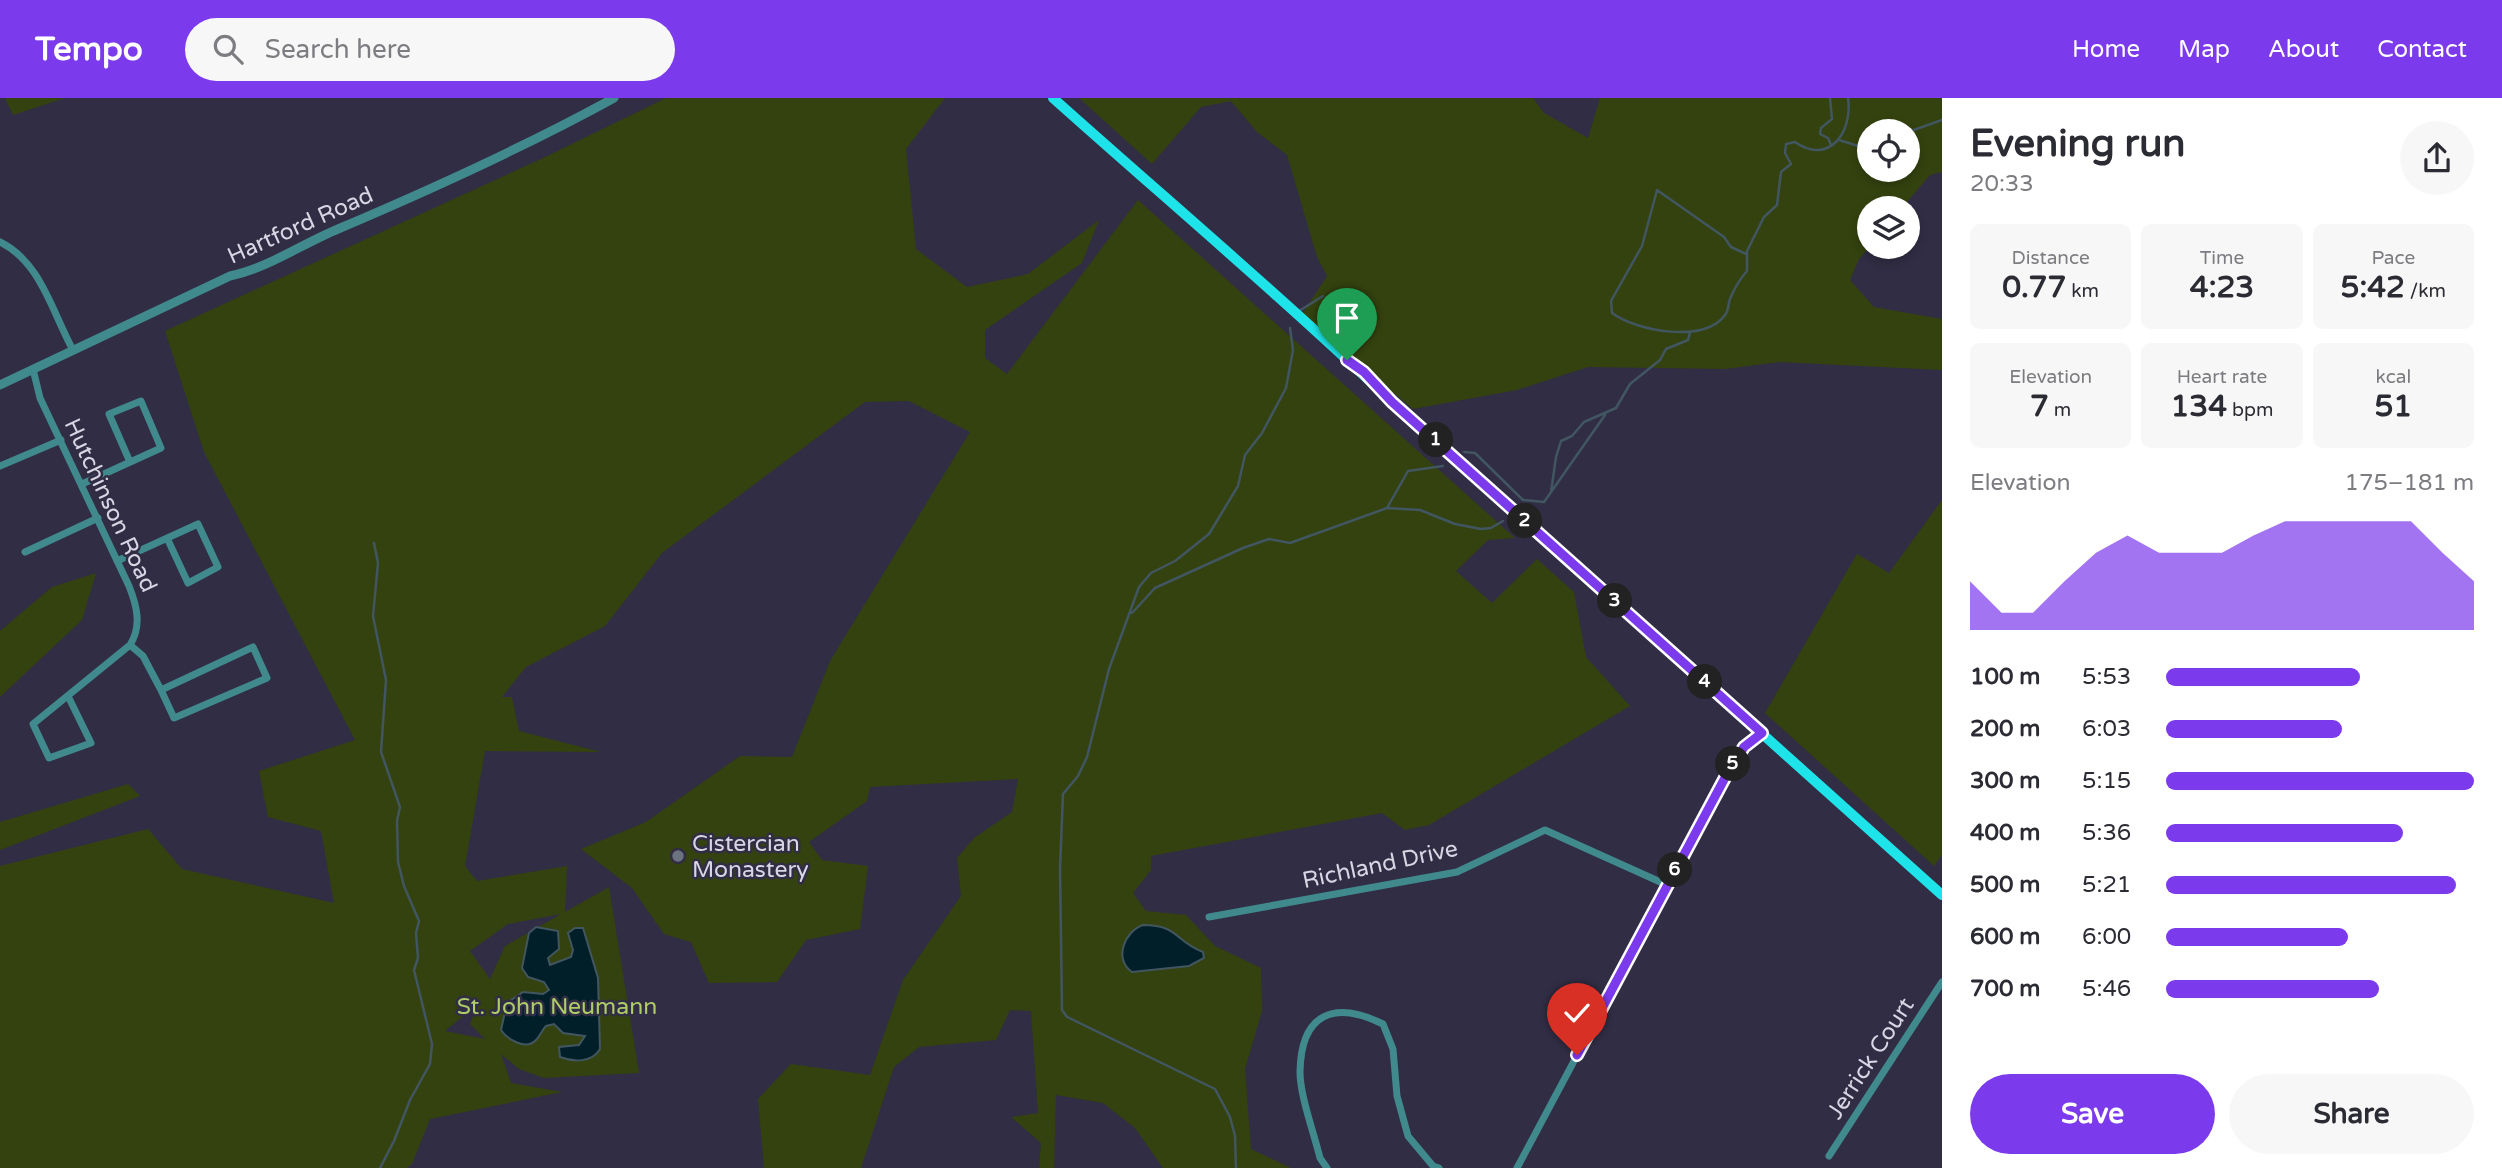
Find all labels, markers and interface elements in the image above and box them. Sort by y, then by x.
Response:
search box [185,18,675,81]
text: Tempo [35,30,143,69]
icon: search [209,30,247,68]
text: Search here [265,34,411,65]
text: Home [2072,35,2140,64]
text: Map [2178,35,2230,64]
text: About [2268,35,2339,64]
text: Contact [2377,35,2467,64]
map controls [1857,119,1920,259]
button: locate [1857,119,1920,182]
text: Evening run [1970,121,2185,167]
button: share [2400,121,2474,195]
text: 20:33 [1970,170,2034,198]
street label: Hartford Road [223,181,378,271]
button: layers [1857,196,1920,259]
text: Distance [2012,247,2090,269]
text: Time [2200,247,2244,269]
text: Pace [2371,247,2415,269]
text: 0.77 [2002,269,2066,306]
text: 4:23 [2190,269,2254,306]
text: 5:42 [2341,269,2405,306]
text: km [2066,280,2099,302]
text: /km [2405,280,2446,302]
pin [1317,288,1377,360]
icon: arrive [1328,299,1366,337]
text: Elevation [2009,366,2092,388]
text: Heart rate [2177,366,2267,388]
text: kcal [2375,366,2411,388]
text: 7 [2030,388,2049,425]
text: 134 [2171,388,2227,425]
text: 51 [2374,388,2412,425]
text: m [2049,399,2071,421]
text: bpm [2227,399,2273,421]
street label: Hutchinson Road [58,414,163,597]
pin: 1 [1418,422,1454,458]
text: 1 [1430,428,1441,450]
text: Elevation [1970,469,2071,497]
text: 175–181 m [2345,469,2474,497]
pin: 2 [1508,504,1542,538]
text: 2 [1519,509,1530,531]
pin: 3 [1598,584,1632,618]
text: 3 [1609,589,1620,611]
text: 100 m [1970,663,2040,691]
text: 5:53 [2082,663,2131,691]
pin: 4 [1688,664,1722,700]
text: 4 [1699,670,1710,692]
text: 200 m [1970,715,2040,743]
text: 6:03 [2082,715,2131,743]
pin: 5 [1716,746,1750,782]
text: 5 [1727,752,1738,774]
text: 300 m [1970,767,2040,795]
text: 5:15 [2082,767,2131,795]
text: 400 m [1970,819,2040,847]
text: 5:36 [2082,819,2131,847]
place label: Cistercian Monastery [692,830,809,884]
street label: Richland Drive [1300,835,1460,895]
marker: Cistercian Monastery [670,848,686,864]
pin: 6 [1658,852,1692,888]
text: 6 [1669,858,1680,880]
text: 500 m [1970,871,2040,899]
text: 5:21 [2082,871,2131,899]
text: 600 m [1970,923,2040,951]
text: 6:00 [2082,923,2131,951]
text: 700 m [1970,975,2040,1003]
text: 5:46 [2082,975,2131,1003]
pin [1547,983,1607,1055]
street label: Jerrick Court [1821,992,1921,1124]
park label: St. John Neumann [457,993,657,1021]
icon: check [1558,994,1596,1032]
button: Save [1970,1074,2215,1154]
button: Share [2229,1074,2474,1154]

